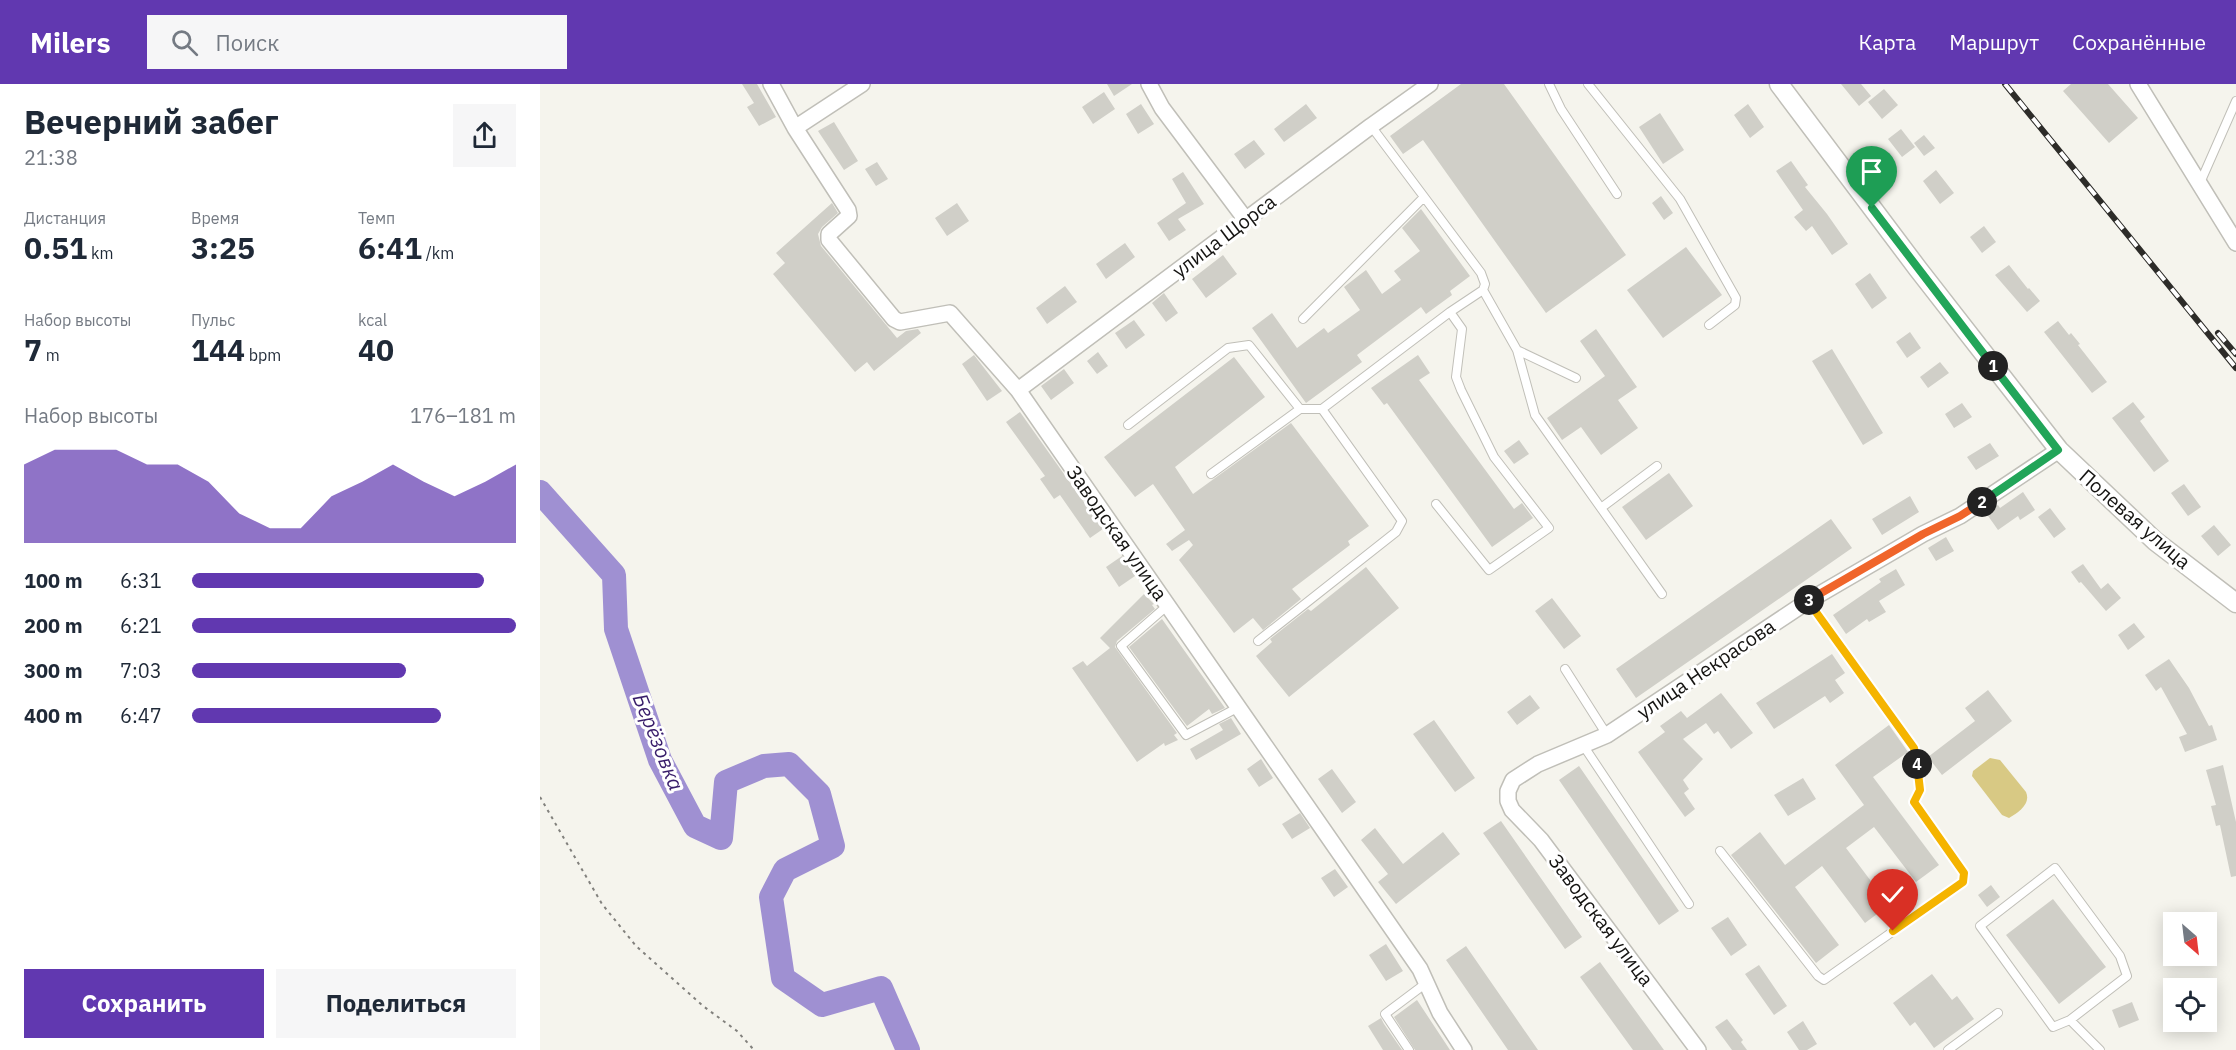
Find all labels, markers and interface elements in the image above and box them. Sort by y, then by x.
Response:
search box [147,15,567,69]
text: Milers [30,24,111,61]
icon: search [168,26,201,59]
text: Поиск [216,28,279,57]
text: Карта [1858,28,1916,56]
text: Маршрут [1949,28,2039,56]
text: Сохранённые [2072,28,2206,56]
text: Вечерний забег [24,100,279,143]
button: share [453,104,516,167]
text: 21:38 [24,144,78,171]
pin [1846,146,1897,208]
icon: arrive [1855,155,1888,188]
street label: улица Щорса [1166,187,1281,284]
text: Дистанция [24,208,106,228]
text: Время [191,208,239,228]
text: Темп [358,208,395,228]
text: 0.51 [24,228,87,267]
text: 3:25 [191,228,255,267]
text: 6:41 [358,228,422,267]
text: km [87,243,114,263]
text: /km [422,243,454,263]
text: Набор высоты [24,310,131,330]
text: Пульс [191,310,235,330]
text: kcal [358,310,387,330]
text: 7 [24,330,42,369]
text: 144 [191,330,245,369]
text: 40 [358,330,394,369]
text: m [42,345,60,365]
text: bpm [245,345,281,365]
pin: 1 [1978,351,2008,381]
text: 1 [1988,356,1998,376]
text: Набор высоты [24,402,158,429]
text: 176–181 m [410,402,516,429]
street label: Заводская улица [1061,460,1174,606]
street label: Полевая улица [2074,463,2197,575]
pin: 2 [1967,487,1997,517]
text: 2 [1977,492,1987,512]
text: 100 m [24,567,83,594]
text: 6:31 [120,567,162,594]
pin: 3 [1794,585,1824,615]
text: 3 [1804,590,1814,610]
text: 200 m [24,612,83,639]
text: 6:21 [120,612,162,639]
street label: улица Некрасова [1631,612,1780,725]
text: 300 m [24,657,83,684]
text: 7:03 [120,657,162,684]
water label: Берёзовка [627,689,691,794]
text: 400 m [24,702,83,729]
text: 6:47 [120,702,162,729]
pin: 4 [1902,749,1932,779]
text: 4 [1912,754,1922,774]
street label: Заводская улица [1543,848,1660,992]
pin [1867,869,1918,931]
icon: check [1876,878,1909,911]
north arrow [2163,912,2217,966]
map controls [2163,912,2217,1032]
button: Сохранить [24,969,264,1038]
button: Поделиться [276,969,516,1038]
button: locate [2163,978,2217,1032]

